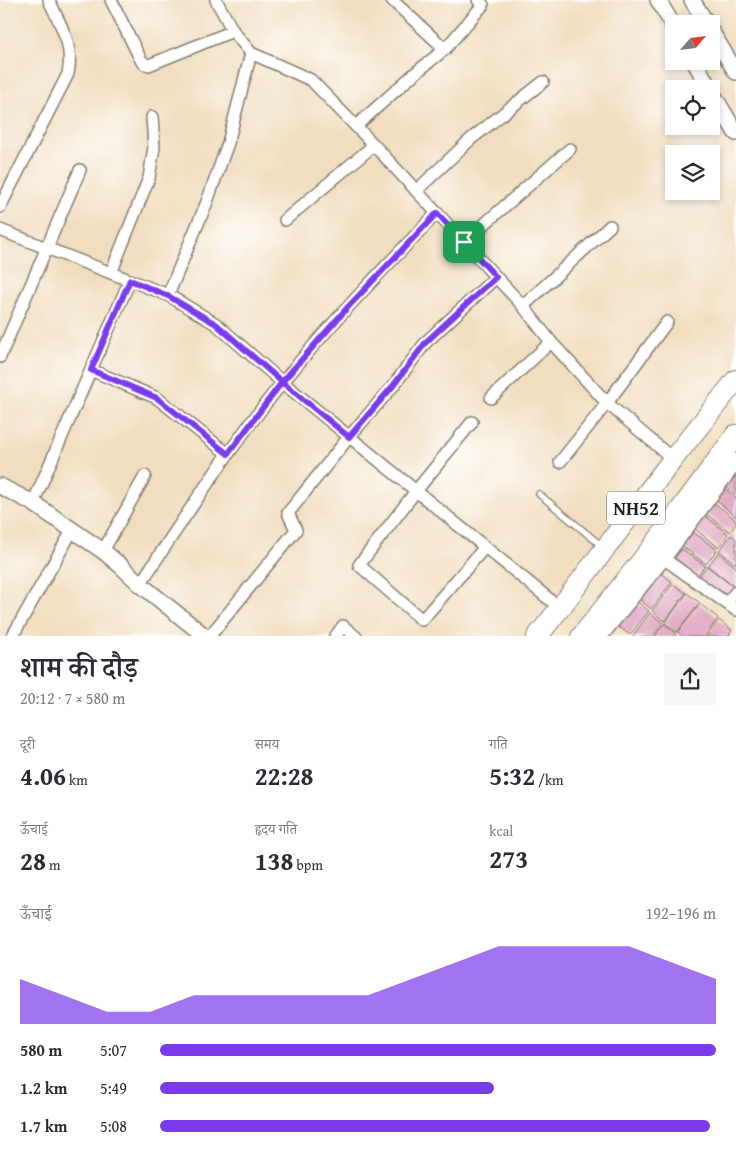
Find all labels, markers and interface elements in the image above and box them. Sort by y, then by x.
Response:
north arrow [665,15,720,70]
map controls [665,15,720,200]
button: locate [665,80,720,135]
button: layers [665,145,720,200]
pin [443,221,485,263]
icon: arrive [450,228,478,256]
road number: NH52 [607,492,665,524]
text: शाम की दौड़ [20,646,138,687]
button: share [664,653,716,705]
text: 20:12 · 7 × 580 m [20,686,125,710]
text: दूरी [20,734,35,754]
text: समय [255,734,279,754]
text: गति [489,734,508,754]
text: 4.06 [20,758,66,794]
text: 22:28 [255,758,314,794]
text: 5:32 [489,758,535,794]
text: km [66,770,88,790]
text: /km [535,770,564,790]
text: ऊँचाई [20,819,48,839]
text: हृदय गति [255,819,297,839]
text: kcal [489,821,513,841]
text: 273 [489,841,528,877]
text: 28 [20,843,46,879]
text: 138 [255,843,294,879]
text: m [46,855,60,875]
text: bpm [294,855,323,875]
text: ऊँचाई [20,901,52,925]
text: 192–196 m [646,901,716,925]
text: 580 m [20,1038,62,1062]
text: 5:07 [100,1038,127,1062]
text: 1.2 km [20,1076,67,1100]
text: 5:49 [100,1076,127,1100]
text: 1.7 km [20,1114,67,1138]
text: 5:08 [100,1114,127,1138]

